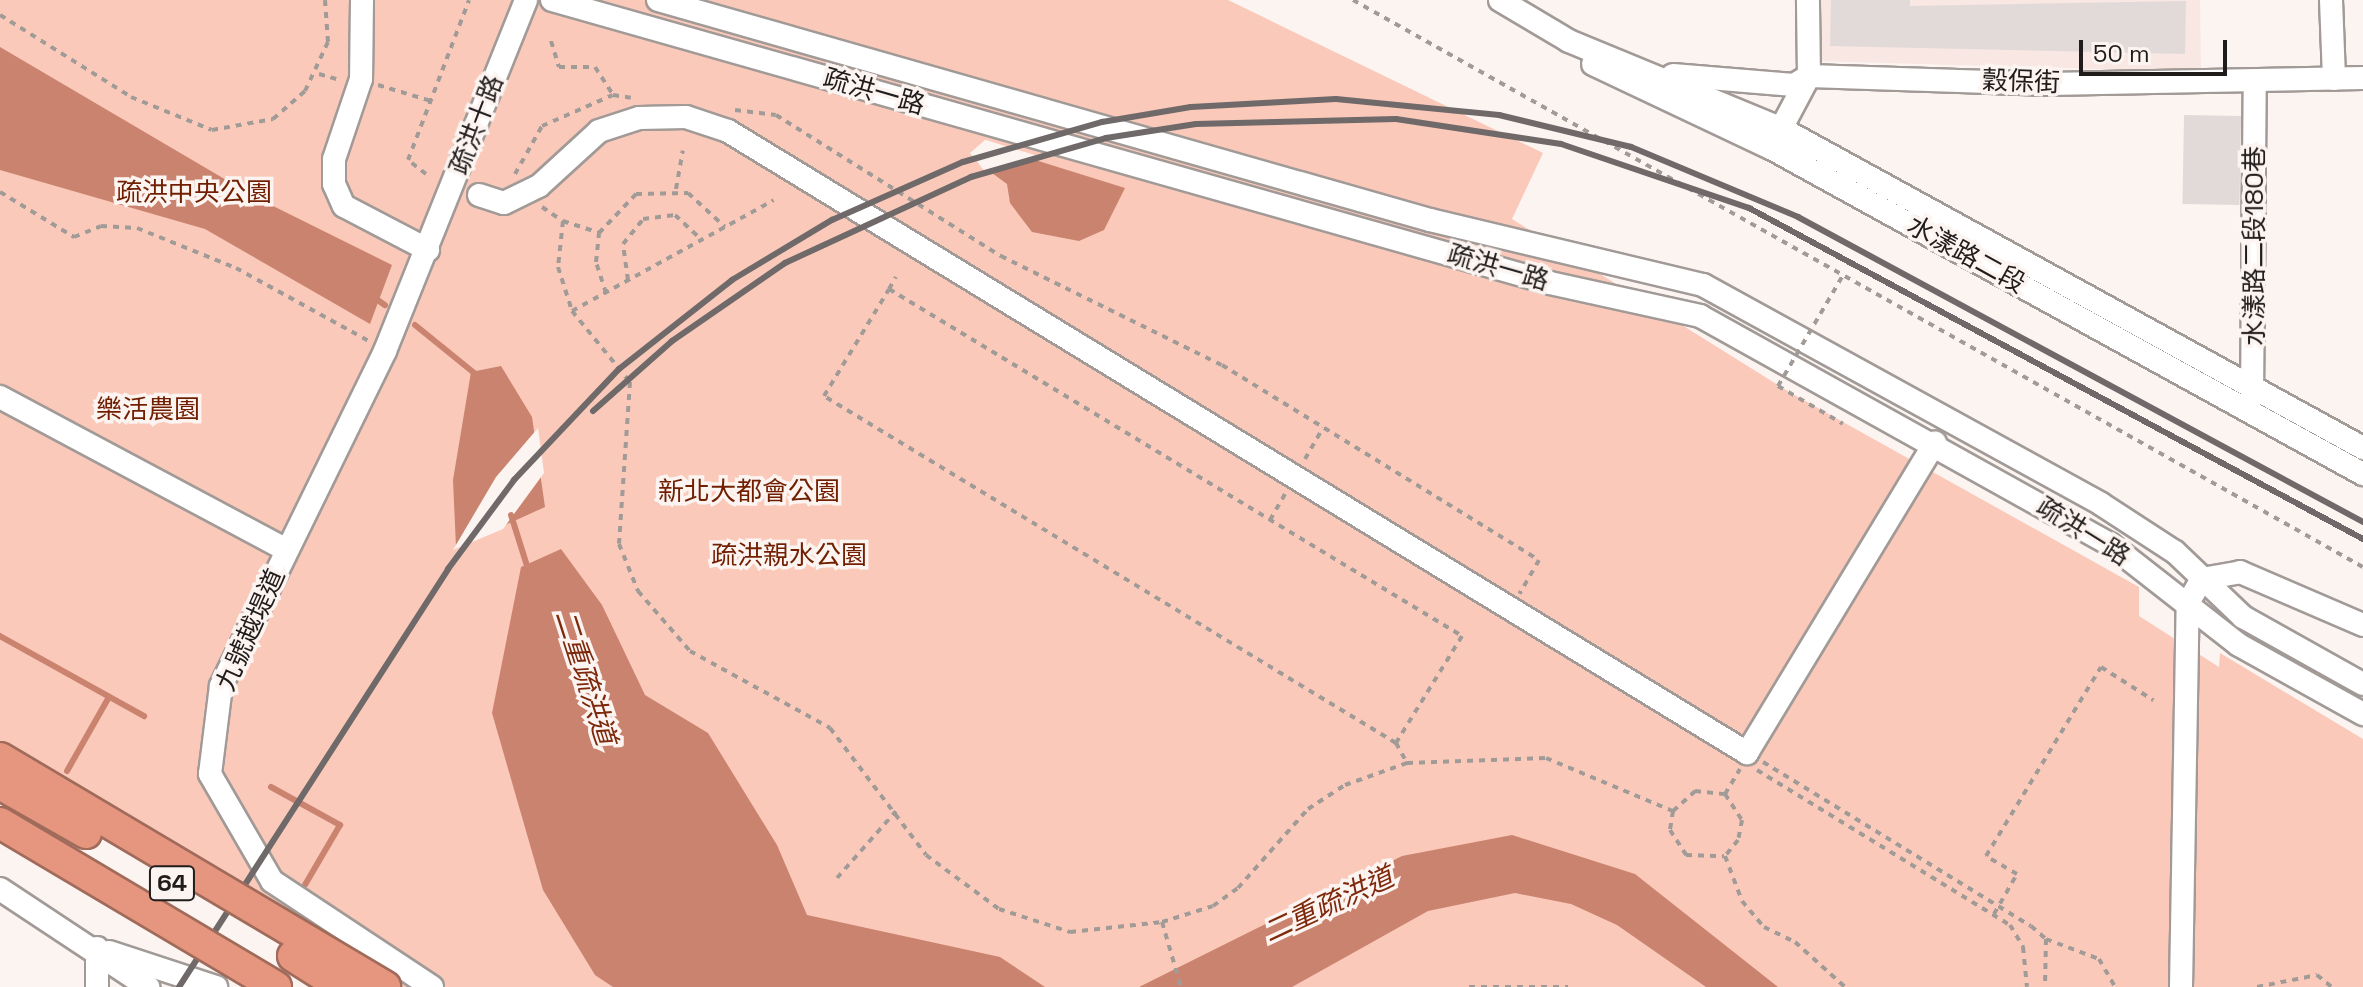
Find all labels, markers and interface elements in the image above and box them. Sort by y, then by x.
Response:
scale bar [2083,24,2231,74]
text: 50 m [2093,38,2150,69]
street label: 疏洪一路 [820,63,928,121]
street label: 穀保街 [1981,65,2061,99]
street label: 疏洪十路 [444,71,510,179]
street label: 水漾路二段180巷 [2239,146,2271,346]
park label: 疏洪中央公園 [116,177,272,209]
street label: 水漾路二段 [1902,210,2030,300]
street label: 疏洪一路 [1444,239,1552,297]
park label: 樂活農園 [96,394,200,426]
park label: 新北大都會公園 [658,476,840,508]
street label: 疏洪一路 [2031,491,2135,573]
park label: 疏洪親水公園 [711,540,867,572]
street label: 九號越堤道 [210,564,292,696]
water label: 二重疏洪道 [548,605,624,749]
water label: 二重疏洪道 [1257,859,1399,949]
road number: 64 [148,863,196,903]

